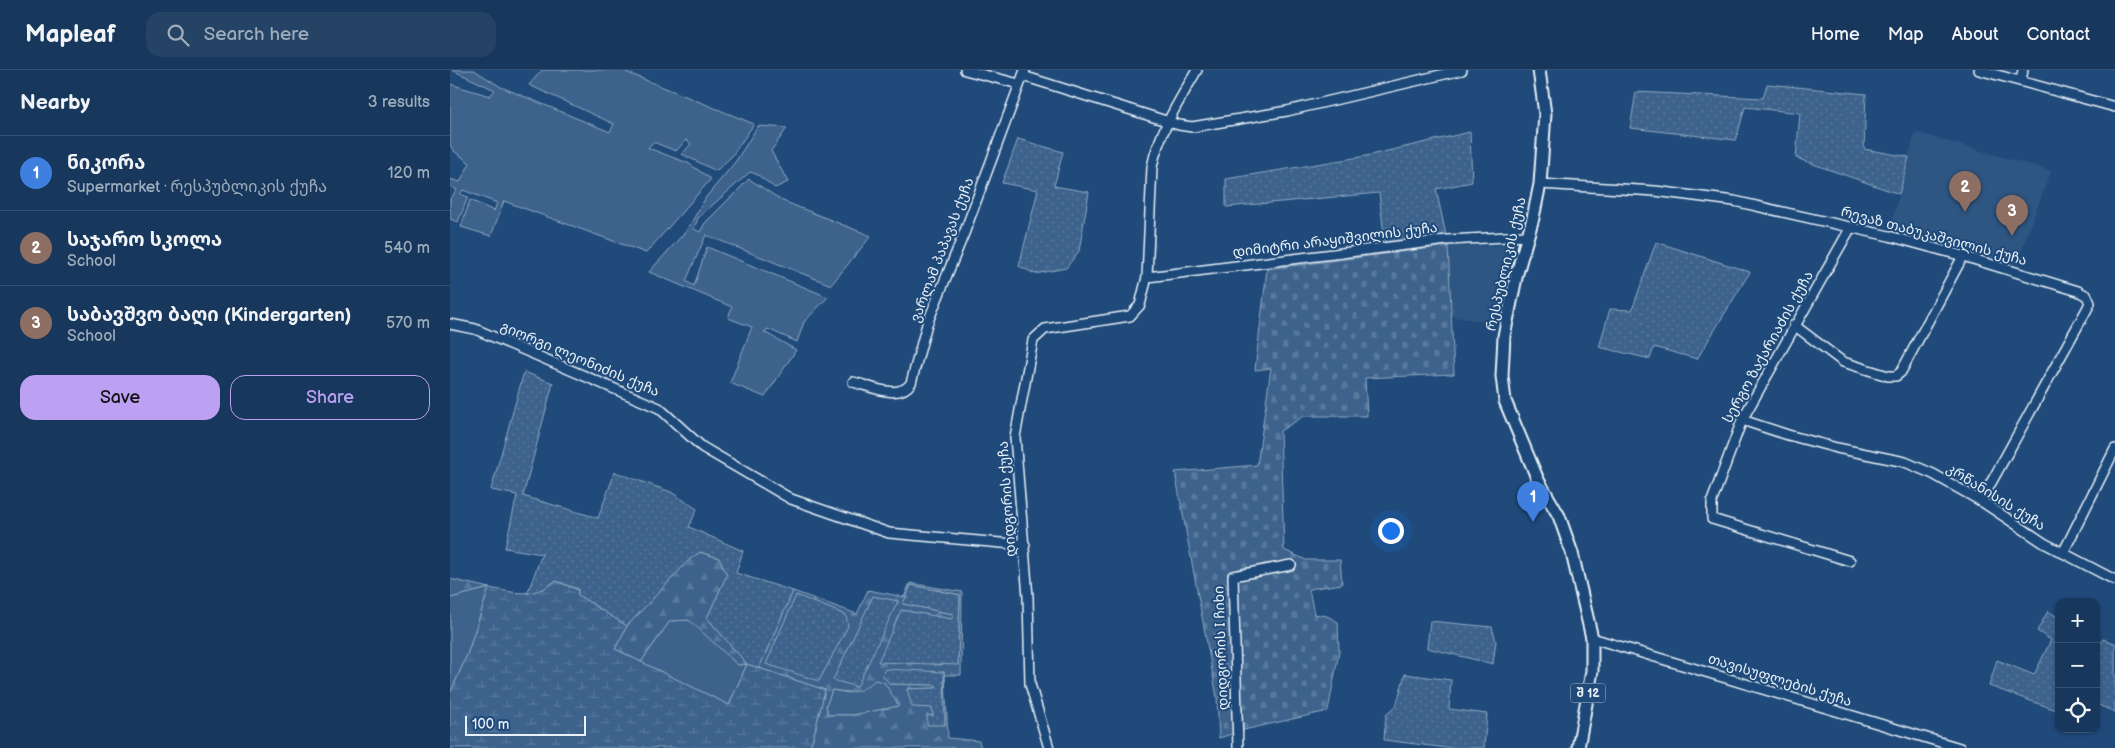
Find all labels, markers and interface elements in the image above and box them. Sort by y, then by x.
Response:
search box [146,12,496,57]
text: Mapleaf [25,20,116,49]
icon: search [164,21,192,49]
text: Search here [204,23,309,46]
text: Home [1811,24,1860,45]
text: Map [1888,24,1924,45]
text: About [1952,24,1999,45]
text: Contact [2027,24,2090,45]
text: Nearby [20,90,90,115]
text: 3 results [368,93,430,112]
text: ნიკორა [67,152,145,175]
text: 1 [33,164,39,183]
text: 120 m [387,164,430,183]
pin: 2 [1949,171,1981,212]
street label: ვარლამ პაპავას ქუჩა [907,175,977,325]
text: Supermarket · რესპუბლიკის ქუჩა [67,178,327,197]
street label: რესპუბლიკის ქუჩა [1482,195,1530,333]
pin: 3 [1996,195,2028,236]
street label: რევაზ თაბუკაშვილის ქუჩა [1839,203,2029,269]
street label: დიმიტრი არაყიშვილის ქუჩა [1232,219,1438,261]
text: საჯარო სკოლა [67,229,222,252]
text: 2 [31,239,41,258]
text: 540 m [384,239,430,258]
text: School [67,252,116,271]
street label: სერგო ზაქარიაძის ქუჩა [1719,268,1817,426]
text: საბავშვო ბაღი (Kindergarten) [67,304,351,327]
text: 3 [31,314,41,333]
text: 570 m [386,314,430,333]
street label: გიორგი ლეონიძის ქუჩა [498,318,662,400]
text: School [67,327,116,346]
button: Save [20,375,220,420]
button: Share [230,375,430,420]
street label: დიდგორის ქუჩა [994,441,1020,557]
street label: კრწანისის ქუჩა [1943,460,2049,534]
pin: 1 [1517,481,1549,522]
your location [1378,518,1404,544]
street label: დიდგორის I ჩიხი [1210,586,1232,710]
map controls [2055,598,2100,733]
button: + [2055,598,2100,643]
button: − [2055,643,2100,688]
street label: თავისუფლების ქუჩა [1706,650,1854,710]
road number: შ 12 [1570,684,1606,702]
button: locate [2055,688,2100,733]
scale bar [465,713,586,736]
text: 100 m [472,716,509,733]

